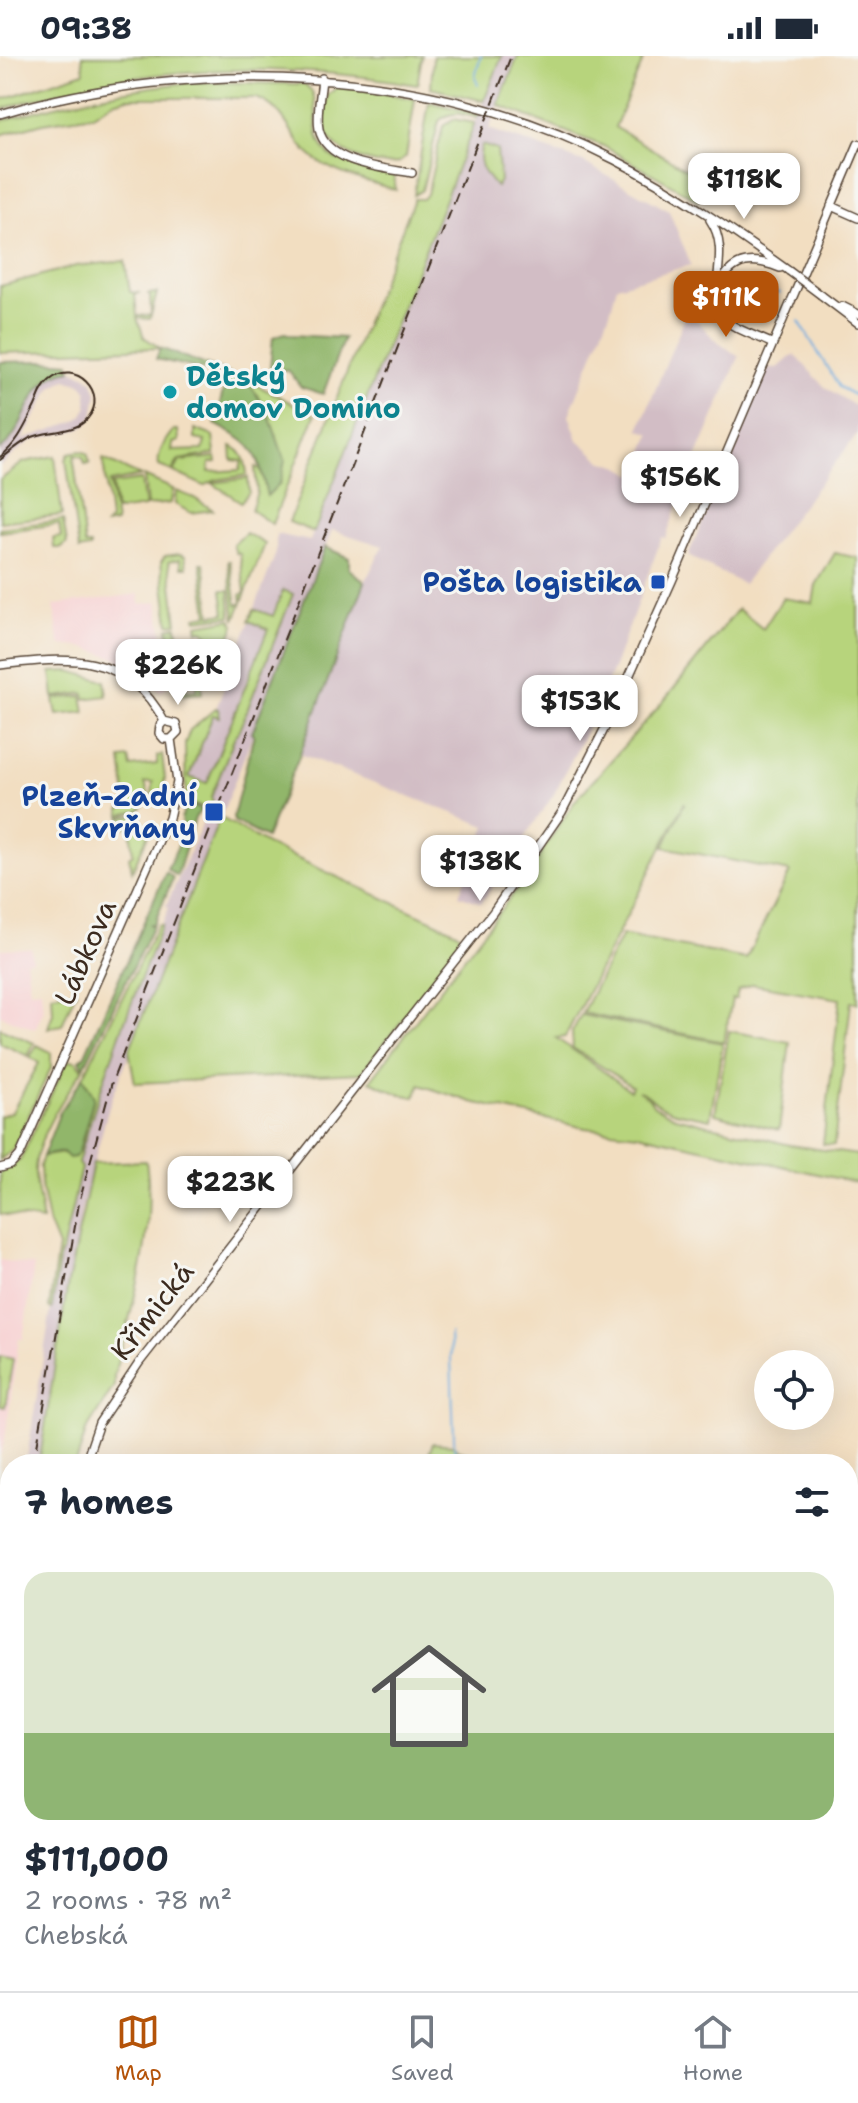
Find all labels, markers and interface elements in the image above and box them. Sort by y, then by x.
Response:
text: 09:38 [40,8,132,49]
pin: $118K [688,153,800,221]
text: $118K [706,161,782,196]
pin: $111K [670,271,782,339]
text: $111K [692,279,760,314]
place label: Dětský domov Domino [186,357,401,427]
marker: Dětský domov Domino [161,383,179,401]
pin: $156K [624,451,736,519]
text: $156K [640,459,720,494]
place label: Pošta logistika [422,563,642,601]
marker: Pošta logistika [649,573,667,591]
pin: $226K [122,639,234,707]
text: $226K [134,647,222,682]
pin: $153K [524,675,636,743]
text: $153K [540,683,620,718]
place label: Plzeň-Zadní Skvrňany [21,777,197,847]
marker: Plzeň-Zadní Skvrňany [203,801,225,823]
pin: $138K [424,835,536,903]
text: $138K [439,843,521,878]
street label: Lábkova [45,893,125,1011]
pin: $223K [174,1156,286,1224]
text: $223K [186,1164,274,1199]
street label: Křimická [102,1254,202,1368]
map controls [754,1350,834,1430]
button: locate [754,1350,834,1430]
text: 7 homes [24,1479,173,1525]
icon: filters [790,1480,834,1524]
icon: home [357,1624,501,1768]
text: $111,000 [24,1836,169,1882]
text: 2 rooms · 78 m² [24,1882,232,1917]
text: Chebská [24,1917,128,1952]
tab: Map [115,2010,162,2087]
tab: Saved [391,2010,454,2087]
tab: Home [683,2010,743,2087]

